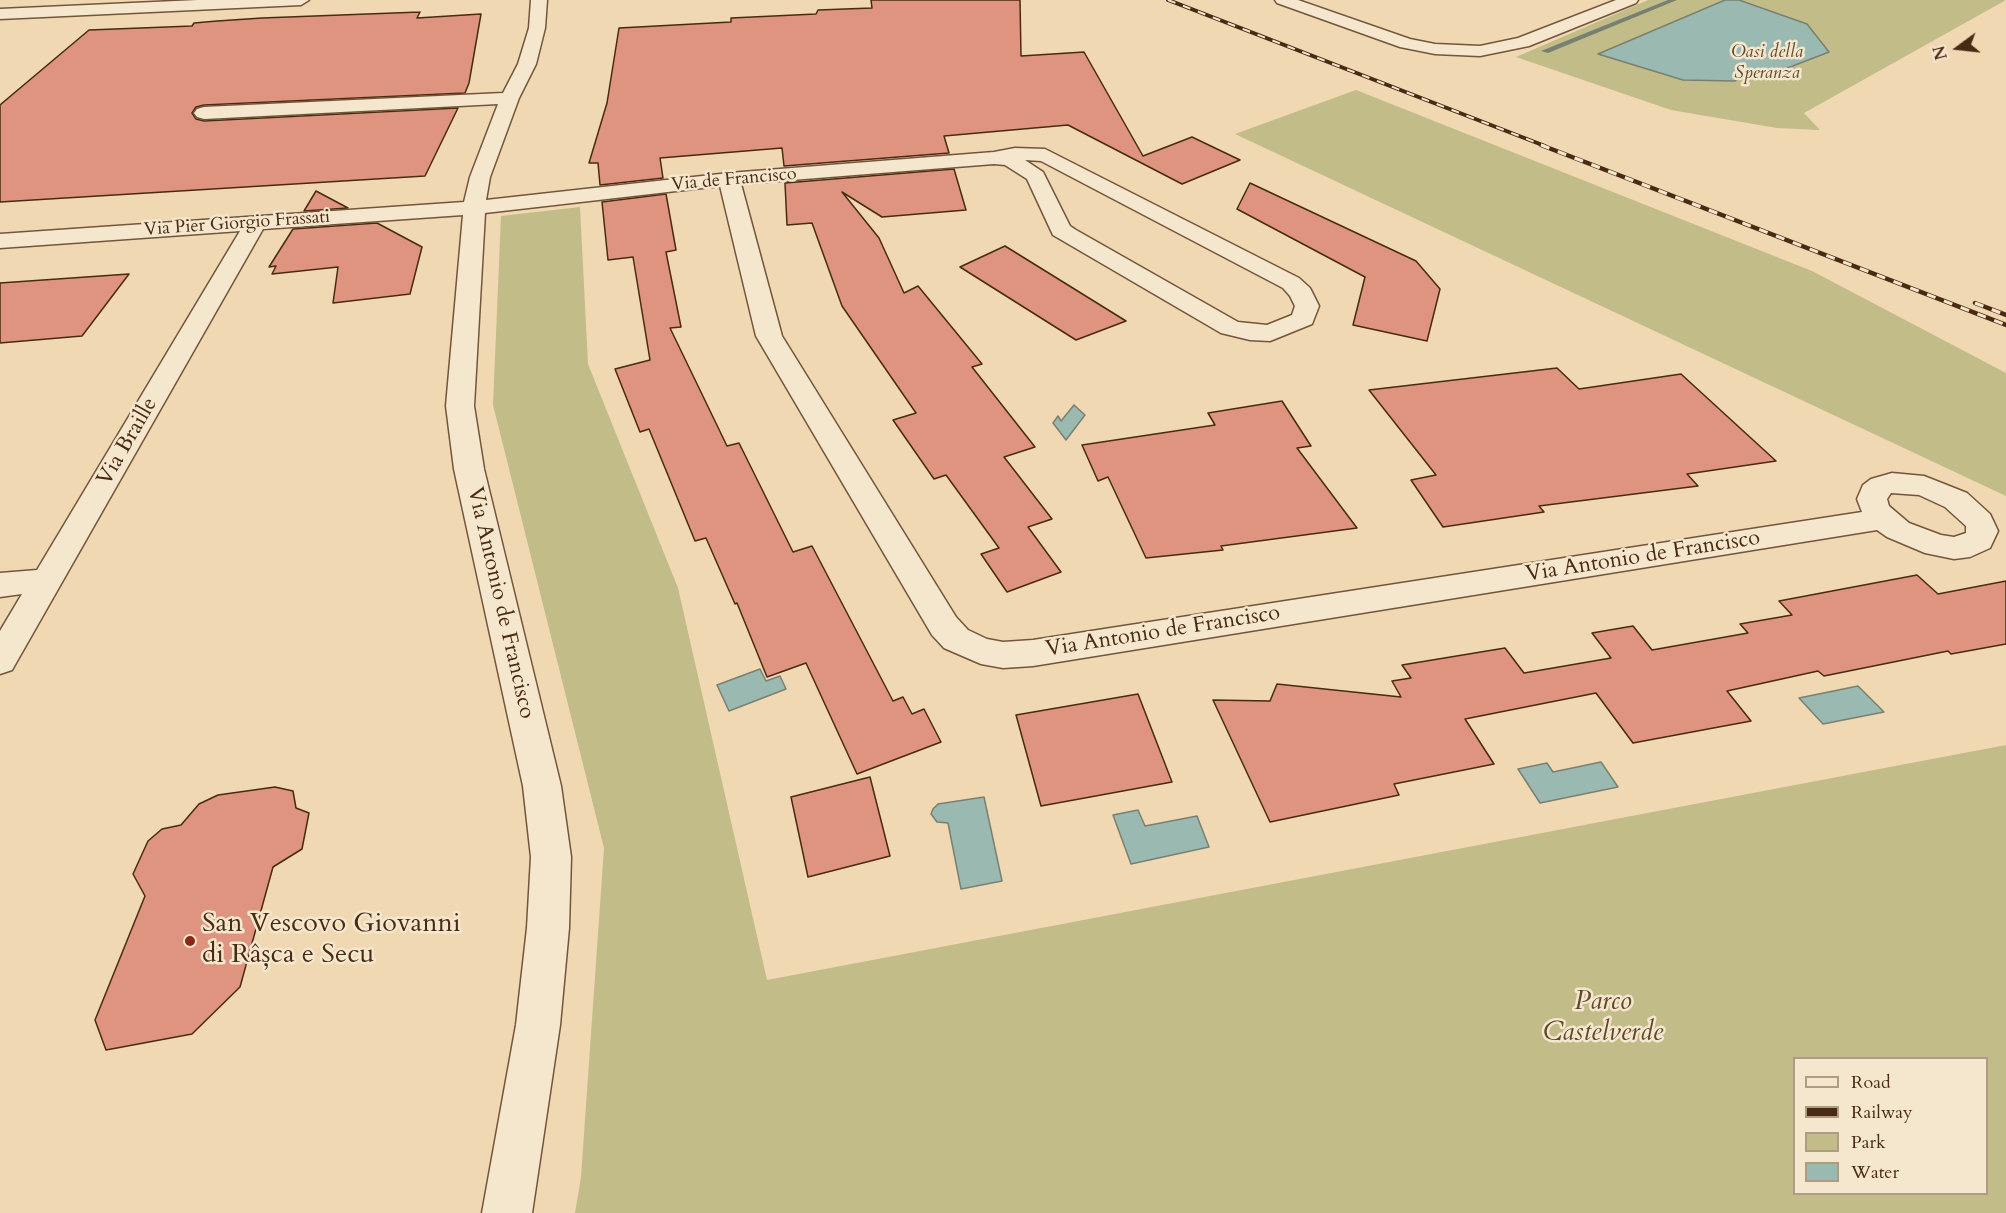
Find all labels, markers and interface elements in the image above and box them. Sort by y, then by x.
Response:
north arrow [1928,18,1988,78]
park label: Oasi della Speranza [1731,42,1803,84]
text: N [1928,43,1953,62]
street label: Via de Francisco [671,164,797,196]
street label: Via Pier Giorgio Frassati [143,207,331,241]
street label: Via Braille [92,393,164,491]
street label: Via Antonio de Francisco [460,485,540,721]
street label: Via Antonio de Francisco [1524,525,1762,589]
street label: Via Antonio de Francisco [1044,600,1282,664]
place label: San Vescovo Giovanni di Râșca e Secu [202,909,461,972]
marker: San Vescovo Giovanni di Râșca e Secu [183,934,197,948]
park label: Parco Castelverde [1543,987,1663,1050]
legend [1793,1057,1988,1195]
text: Road [1851,1070,1891,1095]
text: Railway [1851,1100,1913,1125]
text: Park [1851,1130,1886,1155]
text: Water [1851,1160,1899,1185]

